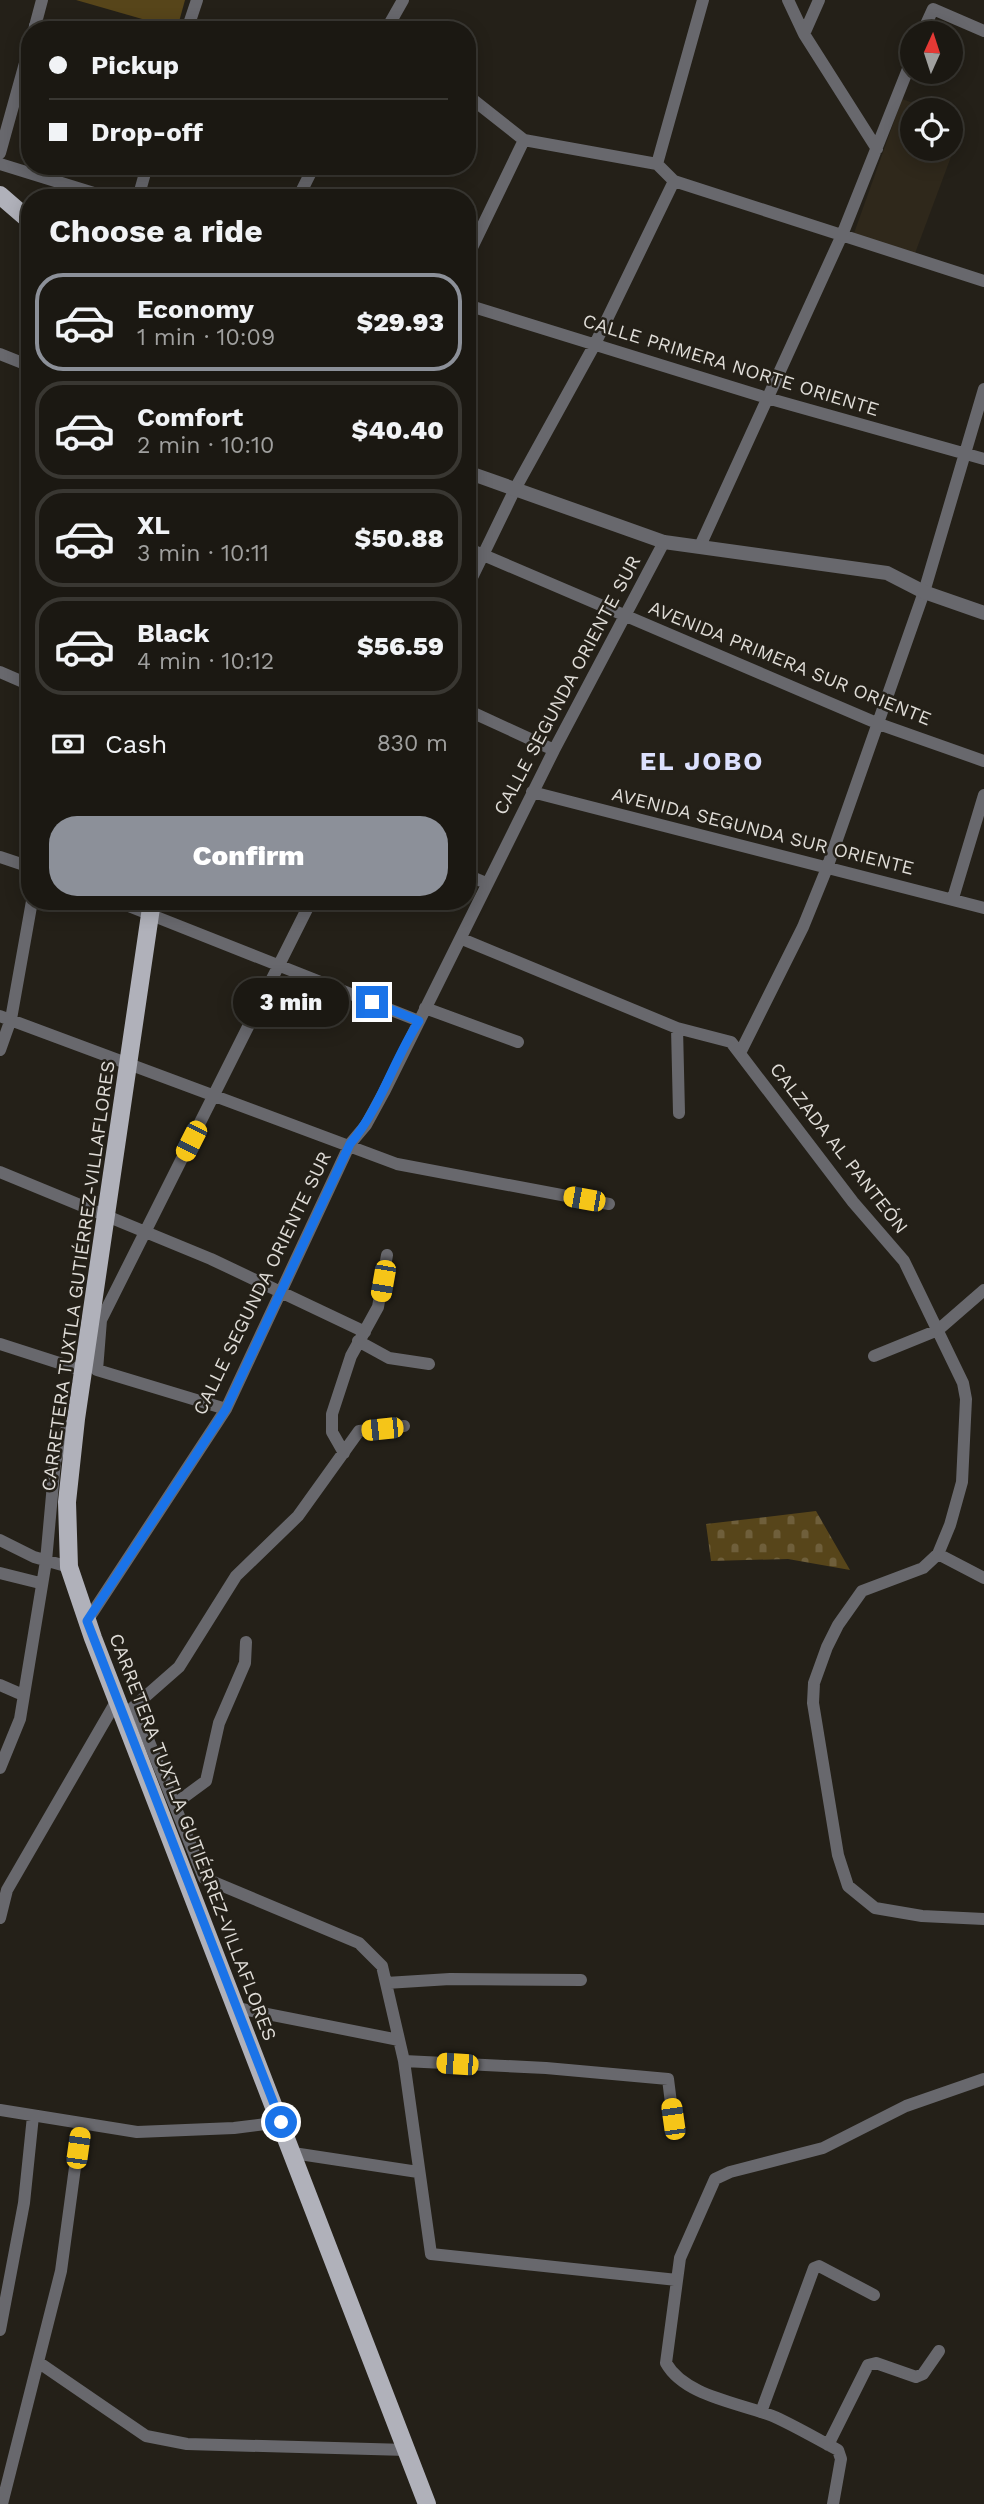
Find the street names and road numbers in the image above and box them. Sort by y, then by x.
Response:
street label: CALLE PRIMERA NORTE ORIENTE [580,309,882,421]
street label: CALLE SEGUNDA ORIENTE SUR [489,551,645,819]
street label: AVENIDA PRIMERA SUR ORIENTE [645,596,935,730]
street label: AVENIDA SEGUNDA SUR ORIENTE [610,782,916,880]
street label: CALZADA AL PANTEÓN [765,1058,913,1238]
street label: CARRETERA TUXTLA GUTIÉRREZ-VILLAFLORES [36,1059,120,1493]
street label: CALLE SEGUNDA ORIENTE SUR [188,1147,336,1419]
street label: CARRETERA TUXTLA GUTIÉRREZ-VILLAFLORES [104,1630,282,2044]

